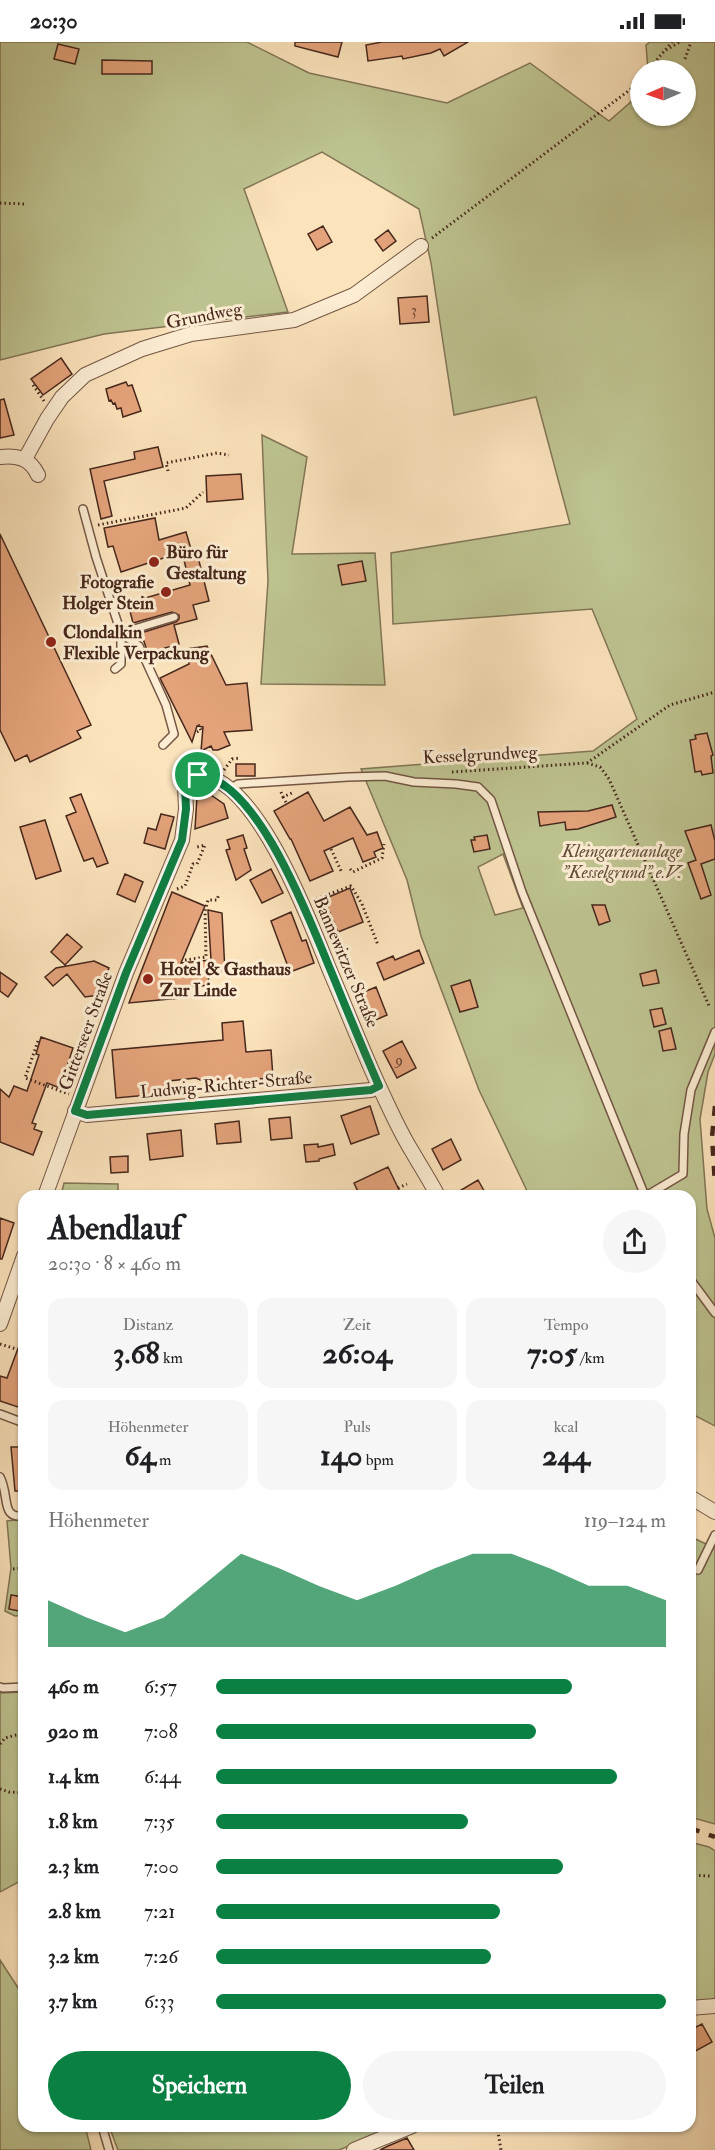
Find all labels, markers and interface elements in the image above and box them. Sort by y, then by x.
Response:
text: 20:30 [30,7,78,35]
north arrow [630,60,696,126]
map controls [630,60,696,126]
street label: Grundweg [164,297,245,335]
house number: 3 [411,301,417,320]
place label: Büro für Gestaltung [166,541,247,585]
marker: Büro für Gestaltung [147,555,161,569]
place label: Fotografie Holger Stein [62,571,155,615]
marker: Fotografie Holger Stein [159,585,173,599]
place label: Clondalkin Flexible Verpackung [63,621,210,665]
marker: Clondalkin Flexible Verpackung [44,635,58,649]
street label: Kesselgrundweg [422,740,539,769]
pin [172,749,223,800]
icon: arrive [181,758,214,791]
park label: Kleingartenanlage "Kesselgrund" e.V. [561,840,683,884]
street label: Bannewitzer Straße [308,893,384,1032]
place label: Hotel & Gasthaus Zur Linde [160,958,291,1002]
street label: Gitterseer Straße [54,968,118,1093]
marker: Hotel & Gasthaus Zur Linde [141,972,155,986]
house number: 9 [394,1051,403,1070]
street label: Ludwig-Richter-Straße [139,1066,313,1104]
text: Abendlauf [48,1208,182,1249]
button: share [603,1210,666,1273]
text: 20:30 · 8 × 460 m [48,1251,181,1276]
text: Distanz [123,1315,173,1335]
text: Zeit [343,1315,371,1335]
text: Tempo [544,1315,588,1335]
text: 3.68 [113,1335,160,1372]
text: 26:04 [322,1335,392,1372]
text: 7:05 [527,1335,577,1372]
text: km [160,1348,183,1368]
text: /km [577,1348,605,1368]
text: Höhenmeter [108,1417,188,1437]
text: Puls [343,1417,371,1437]
text: kcal [554,1417,578,1437]
text: 64 [124,1437,156,1474]
text: 140 [320,1437,362,1474]
text: 244 [542,1437,590,1474]
text: m [156,1450,172,1470]
text: bpm [362,1450,394,1470]
text: Höhenmeter [48,1508,149,1533]
text: 119–124 m [584,1508,666,1533]
text: 460 m [48,1674,99,1699]
text: 6:57 [144,1674,177,1699]
text: 920 m [48,1719,98,1744]
text: 7:08 [144,1719,178,1744]
text: 1.4 km [48,1764,99,1789]
text: 6:44 [144,1764,181,1789]
text: 1.8 km [48,1809,98,1834]
text: 7:35 [144,1809,175,1834]
text: 2.3 km [48,1854,99,1879]
text: 7:00 [144,1854,179,1879]
text: 2.8 km [48,1899,101,1924]
text: 7:21 [144,1899,175,1924]
text: 3.2 km [48,1944,99,1969]
text: 7:26 [144,1944,178,1969]
text: 3.7 km [48,1989,97,2014]
text: 6:33 [144,1989,174,2014]
button: Speichern [48,2051,351,2120]
button: Teilen [363,2051,666,2120]

